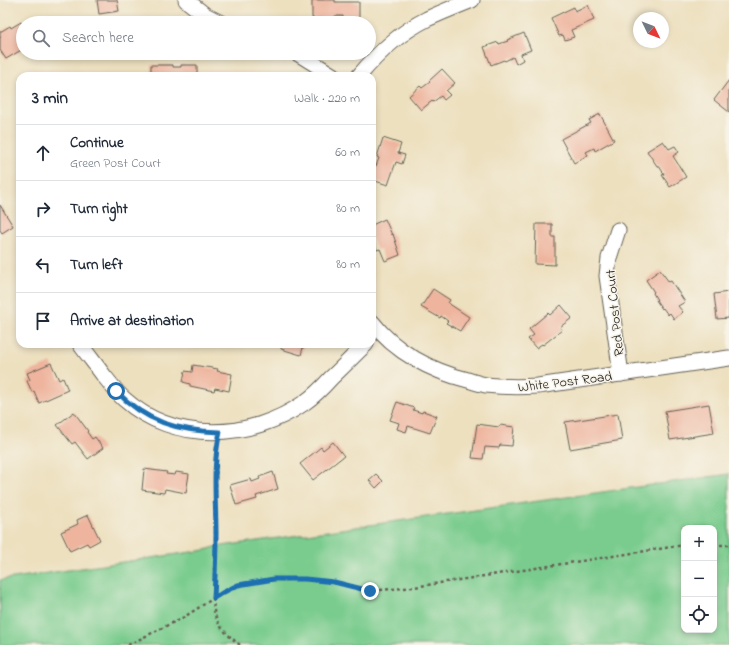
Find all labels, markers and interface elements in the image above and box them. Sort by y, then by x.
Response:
north arrow [633,12,669,48]
search box [16,16,376,60]
icon: search [30,27,52,49]
text: Search here [62,27,134,49]
text: 3 min [32,86,68,111]
text: Walk · 220 m [294,89,360,108]
text: Continue [70,132,124,154]
icon: ahead [32,142,54,164]
text: 60 m [335,143,360,162]
text: Green Post Court [70,154,161,173]
icon: right [32,198,54,220]
text: Turn right [70,198,128,220]
text: 80 m [336,199,360,218]
icon: left [32,254,54,276]
text: Turn left [70,254,123,276]
text: 80 m [336,255,360,274]
street label: Red Post Court [600,268,630,357]
icon: arrive [32,310,54,332]
text: Arrive at destination [70,310,194,332]
street label: White Post Road [517,366,614,399]
route start [107,382,125,400]
map controls [681,525,717,633]
button: + [681,525,717,561]
button: − [681,561,717,597]
route end [361,582,379,600]
button: locate [681,597,717,633]

